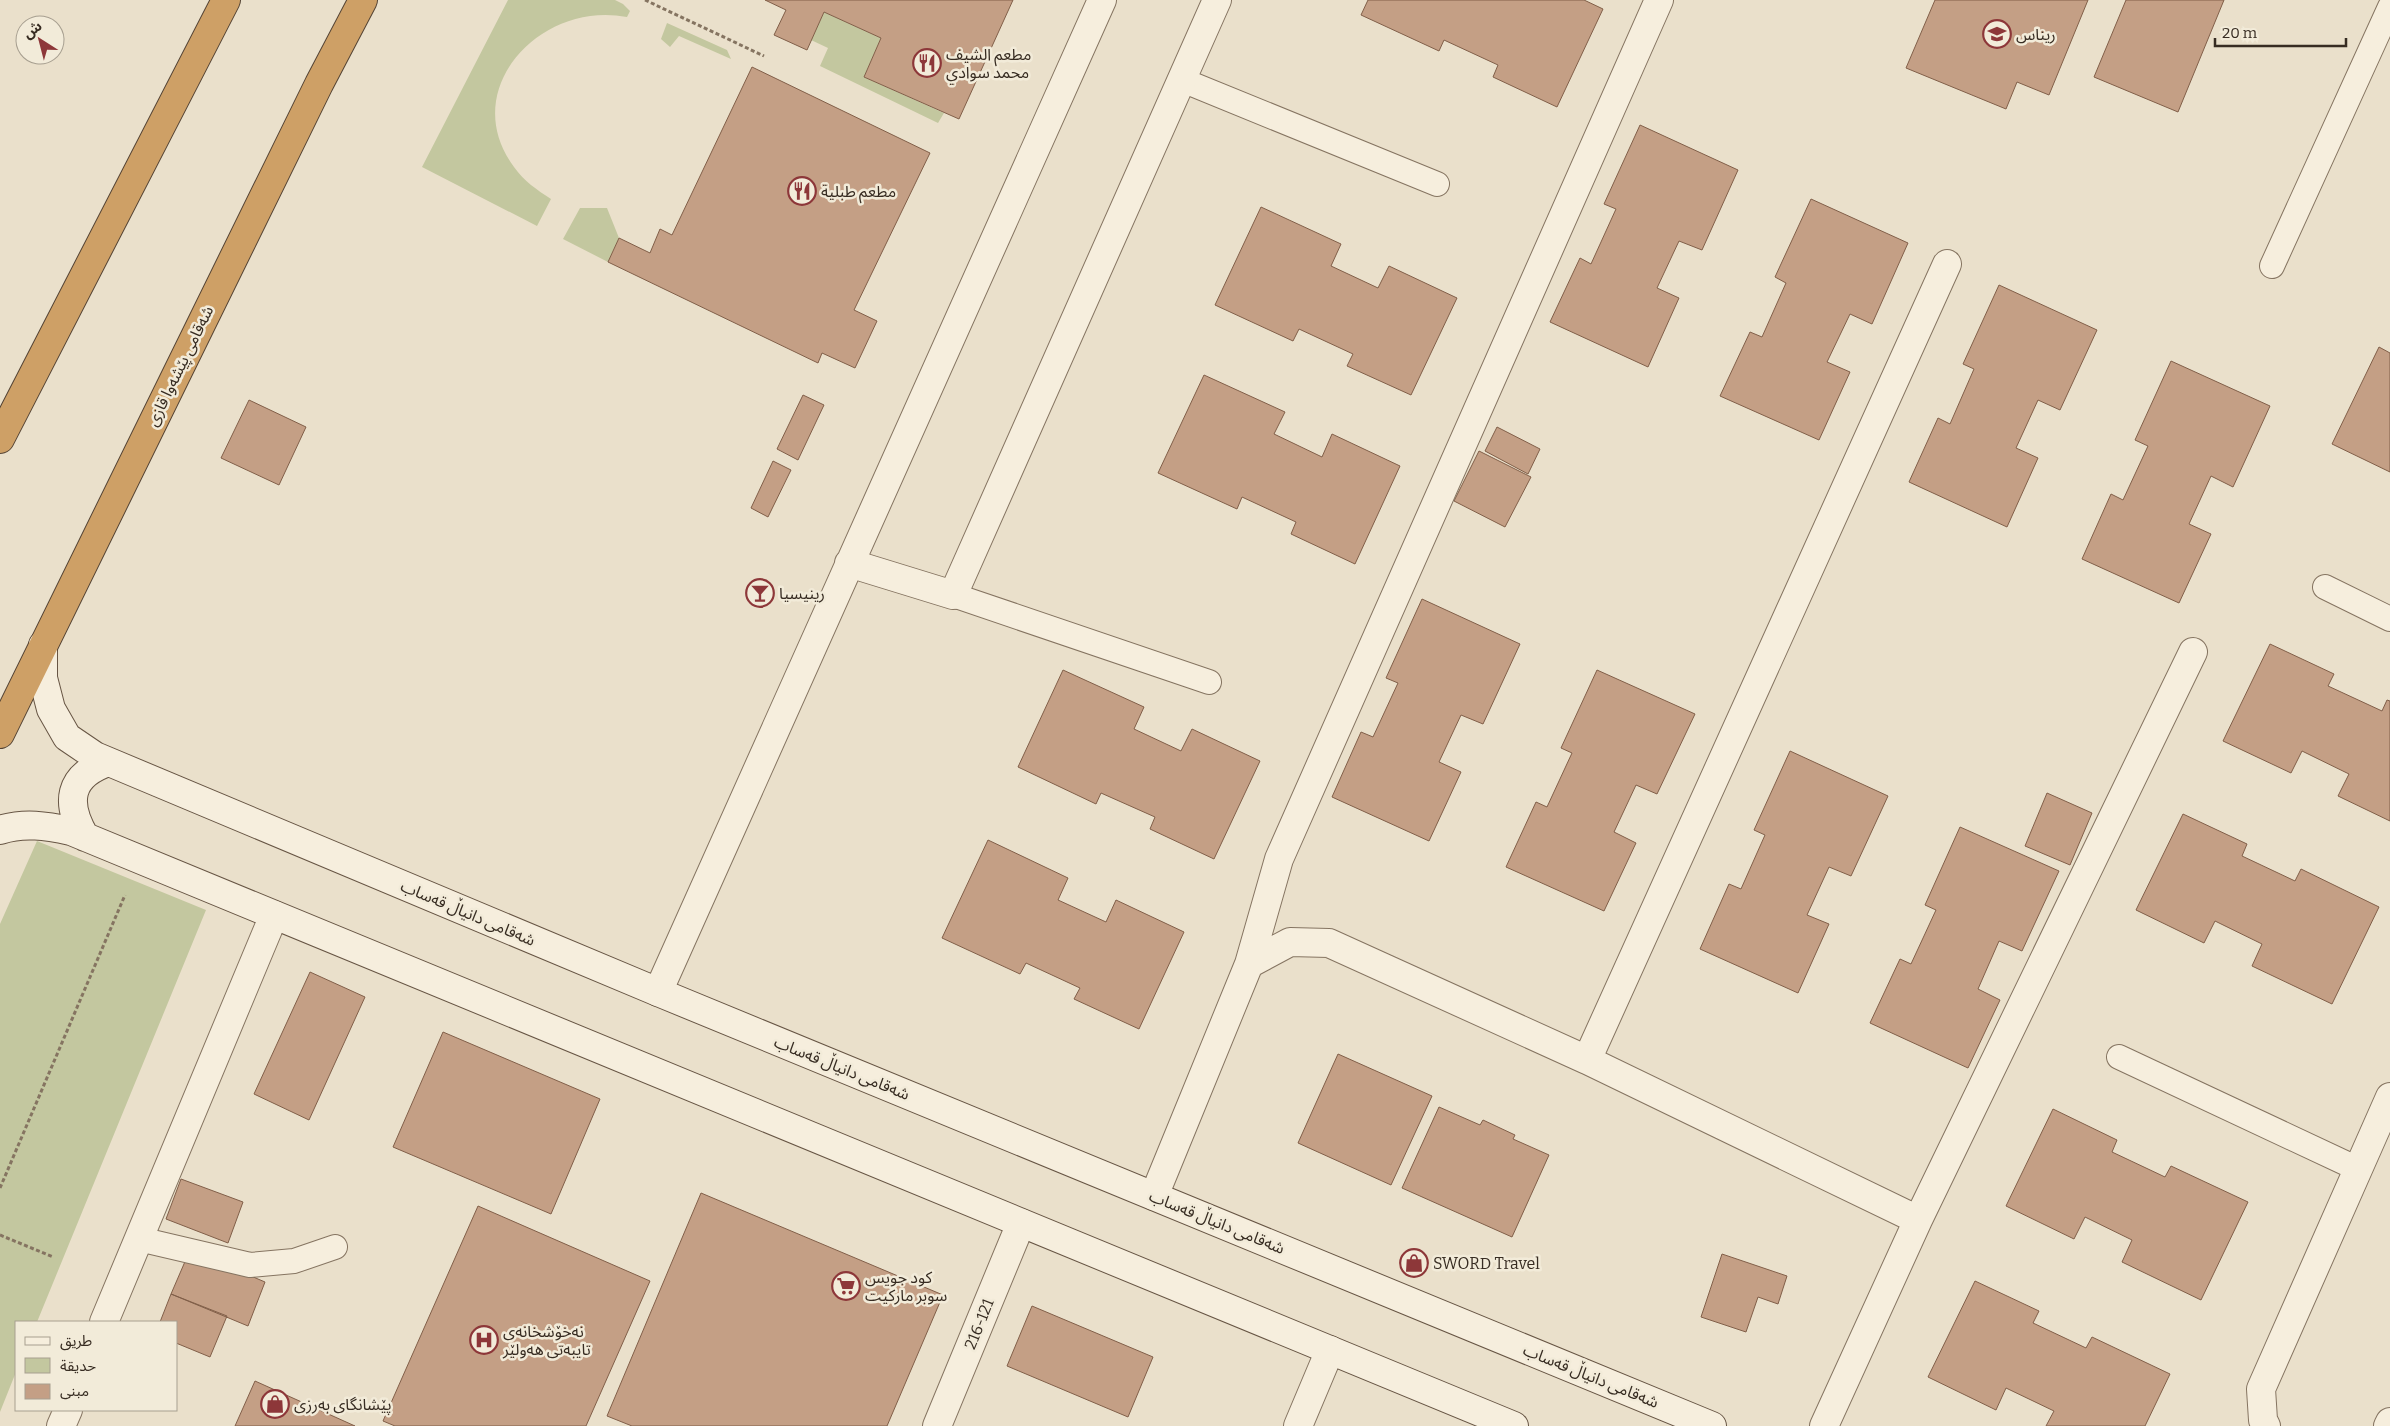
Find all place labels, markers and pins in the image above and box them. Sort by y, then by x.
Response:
school or university icon: ريناس [1982,19,2012,49]
place label: ريناس [2016,25,2056,44]
place label: مطعم الشيف محمد سوادي [946,45,1031,84]
restaurant icon: مطعم الشيف محمد سوادي [912,48,942,78]
restaurant icon: مطعم طبلية [787,176,817,206]
place label: مطعم طبلية [821,182,896,204]
bar icon: رينيسيا [745,578,775,608]
place label: رينيسيا [779,584,825,603]
shop icon: SWORD Travel [1399,1248,1429,1278]
place label: SWORD Travel [1433,1254,1540,1273]
place label: كود جويس سوبر ماركيت [865,1268,947,1305]
supermarket icon: كود جويس سوبر ماركيت [831,1271,861,1301]
place label: نەخۆشخانەی تایبەتی هەولێر [502,1322,591,1359]
hospital icon: نەخۆشخانەی تایبەتی هەولێر [469,1325,499,1355]
shop icon: پێشانگای بەرزی [260,1389,290,1419]
place label: پێشانگای بەرزی [294,1395,391,1415]

